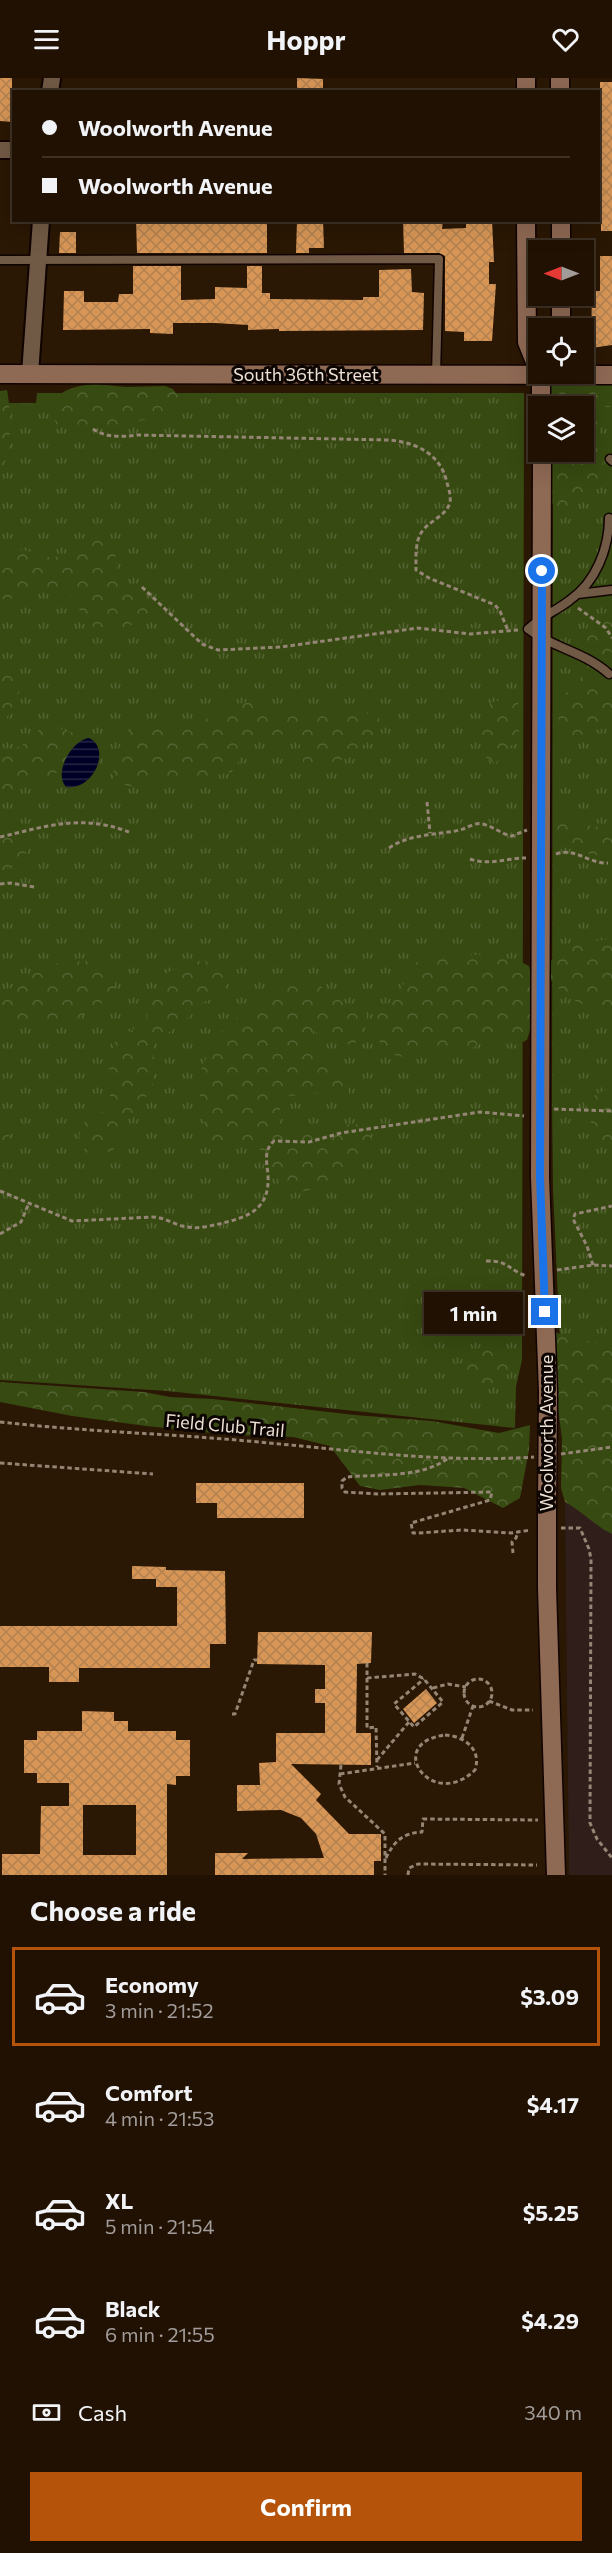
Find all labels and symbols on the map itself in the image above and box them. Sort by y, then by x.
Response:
north arrow [528,240,594,306]
street label: South 36th Street [233,363,379,385]
route start [528,557,555,584]
callout: 1 min [425,1291,524,1333]
route end [531,1298,558,1325]
street label: Woolworth Avenue [535,1355,557,1511]
street label: Field Club Trail [165,1409,286,1441]

